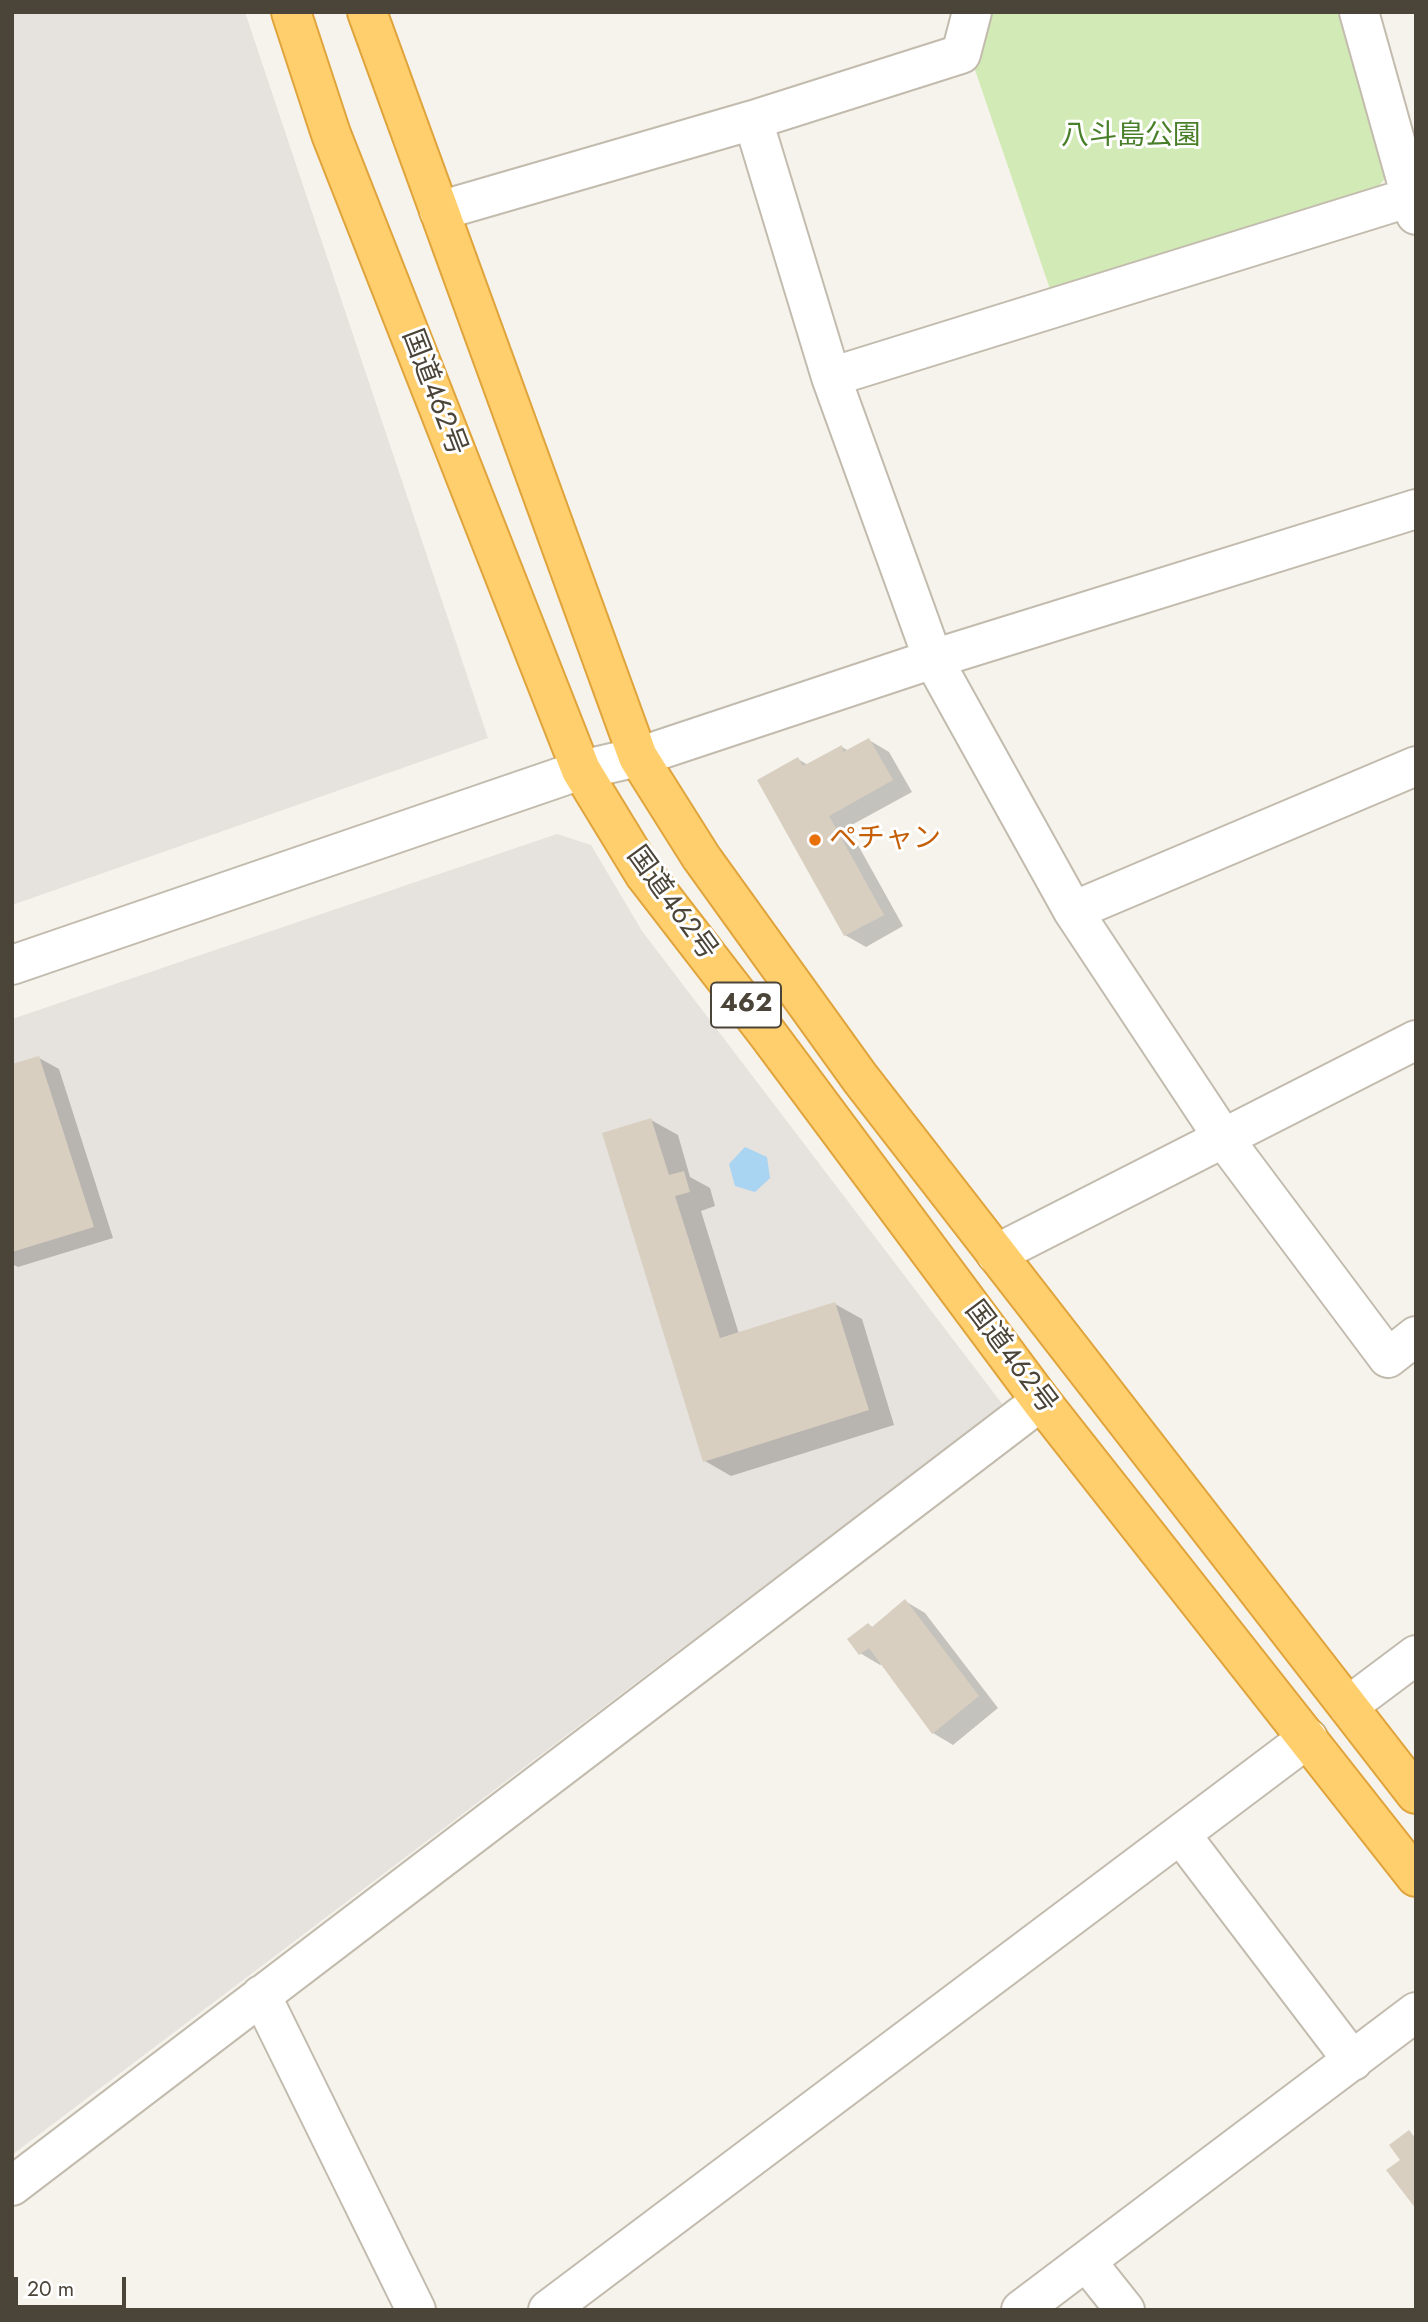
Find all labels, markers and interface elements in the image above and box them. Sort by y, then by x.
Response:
park label: 八斗島公園 [1061,120,1201,154]
street label: 国道462号 [394,325,472,461]
place label: ペチャン [829,823,941,857]
marker: ペチャン [807,832,823,848]
street label: 国道462号 [619,841,723,967]
road number: 462 [711,982,781,1028]
street label: 国道462号 [957,1295,1063,1421]
scale bar [18,2262,130,2306]
text: 20 m [27,2274,74,2304]

